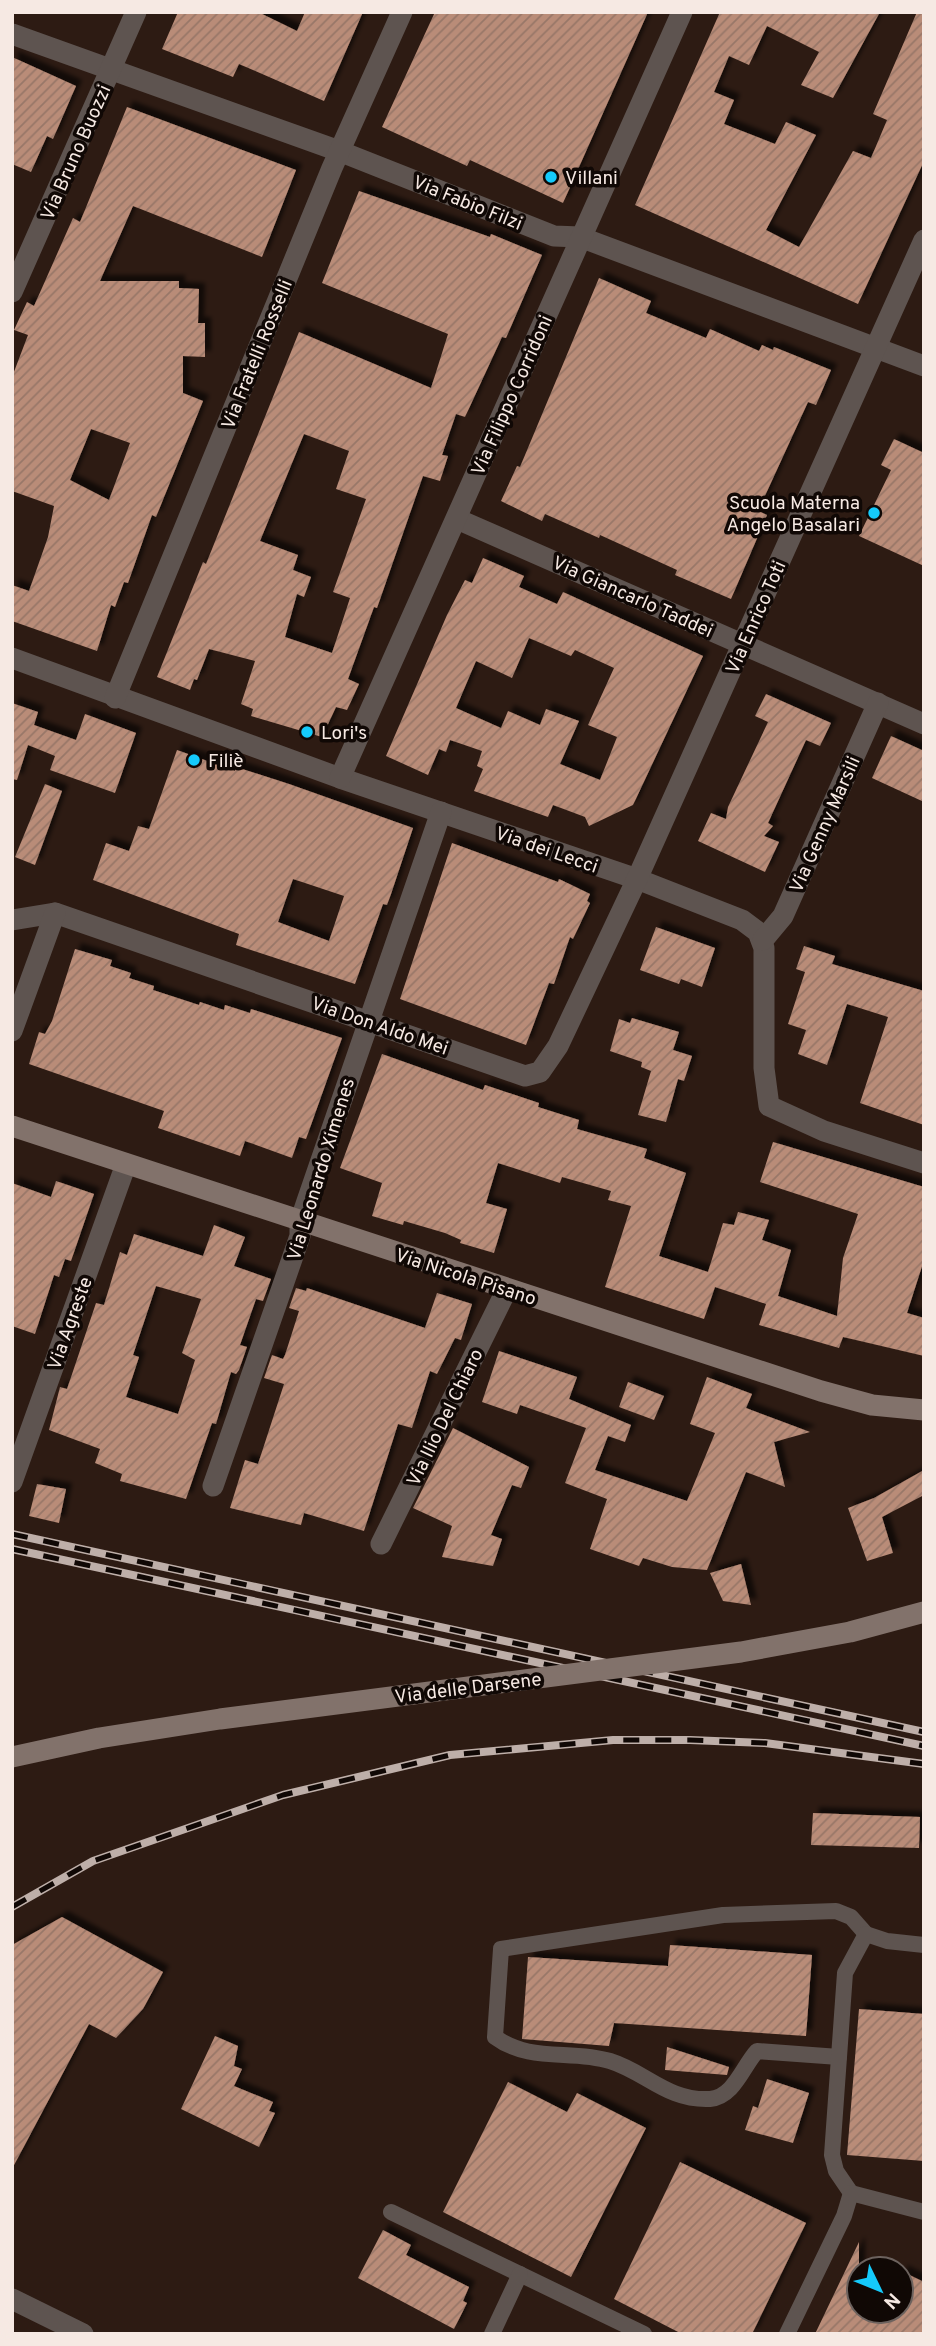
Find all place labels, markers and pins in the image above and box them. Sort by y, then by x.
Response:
place label: Villani [565,167,618,191]
marker: Villani [543,169,559,185]
place label: Scuola Materna Angelo Basalari [727,492,860,538]
marker: Scuola Materna Angelo Basalari [866,505,882,521]
place label: Lori's [321,722,367,746]
marker: Lori's [299,724,315,740]
place label: Filiè [208,750,244,774]
marker: Filiè [186,752,202,768]

